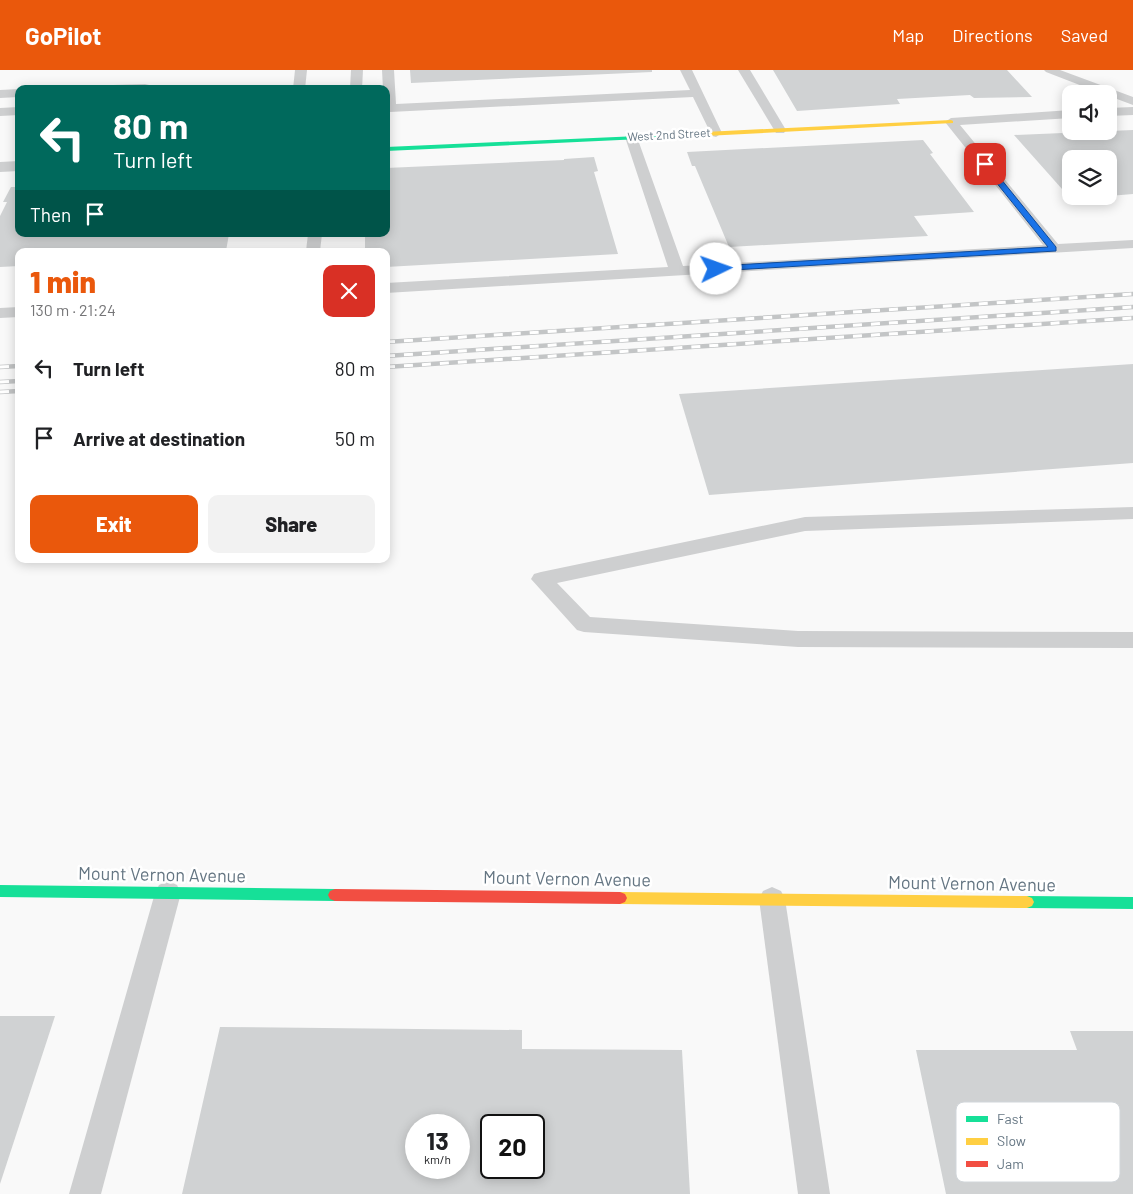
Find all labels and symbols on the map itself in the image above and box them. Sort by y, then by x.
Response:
street label: West 2nd Street [627,125,711,143]
pin [964,143,1006,185]
position arrow [689,242,741,294]
street label: Mount Vernon Avenue [78,862,246,886]
street label: Mount Vernon Avenue [483,866,651,890]
street label: Mount Vernon Avenue [888,871,1056,895]
legend [956,1102,1120,1182]
text: Fast [997,1110,1023,1127]
speed limit sign: 20 [480,1114,545,1179]
text: Slow [997,1132,1026,1149]
text: Jam [997,1155,1024,1172]

